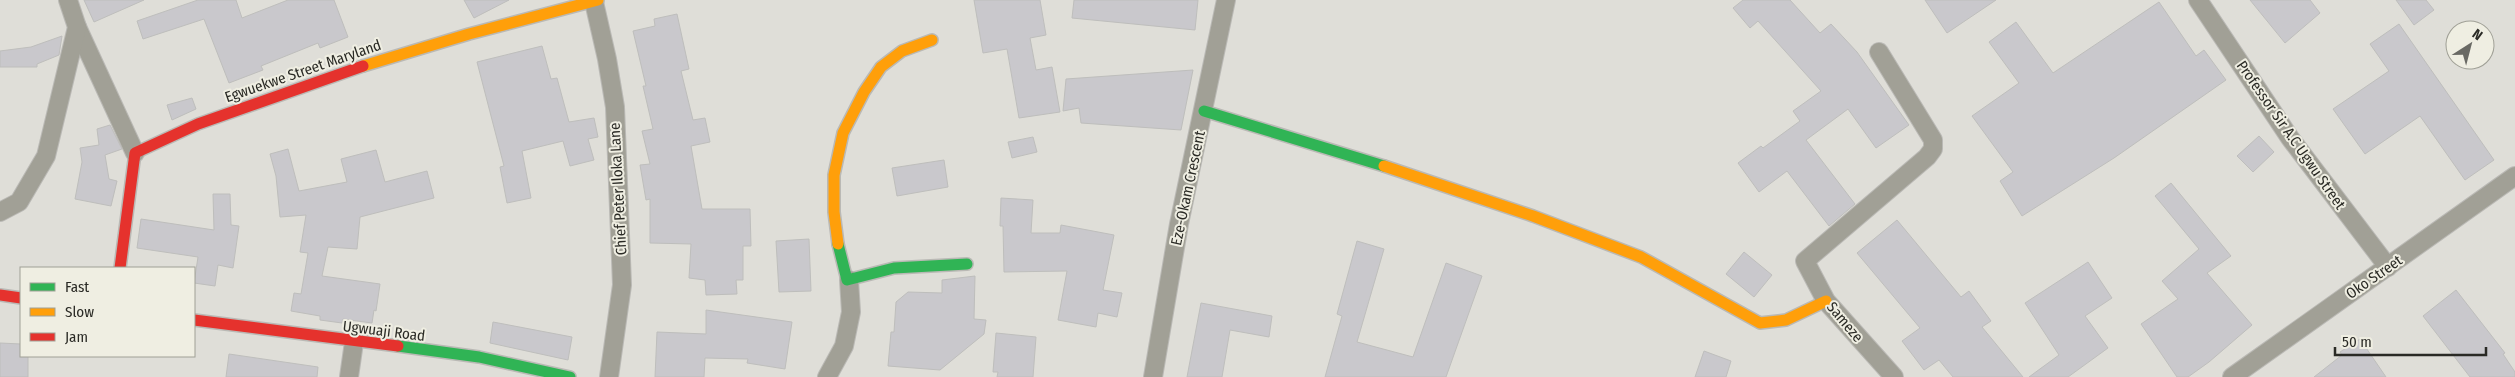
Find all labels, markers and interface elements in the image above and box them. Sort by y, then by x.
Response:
north arrow [2445,20,2495,70]
text: N [2469,26,2486,44]
street label: Egwuekwe Street Maryland [222,36,384,106]
street label: Professor Sir A.C Ugwu Street [2233,57,2349,213]
street label: Chief Peter Iloka Lane [606,122,630,256]
street label: Eze-Okam Crescent [1167,129,1209,247]
street label: Oko Street [2342,251,2406,303]
legend [20,267,195,357]
text: Fast [65,278,89,296]
street label: Sameze [1823,298,1867,346]
text: Slow [65,303,94,321]
street label: Ugwuaji Road [342,317,426,345]
scale bar [2335,324,2486,356]
text: Jam [65,328,88,346]
text: 50 m [2342,333,2372,351]

